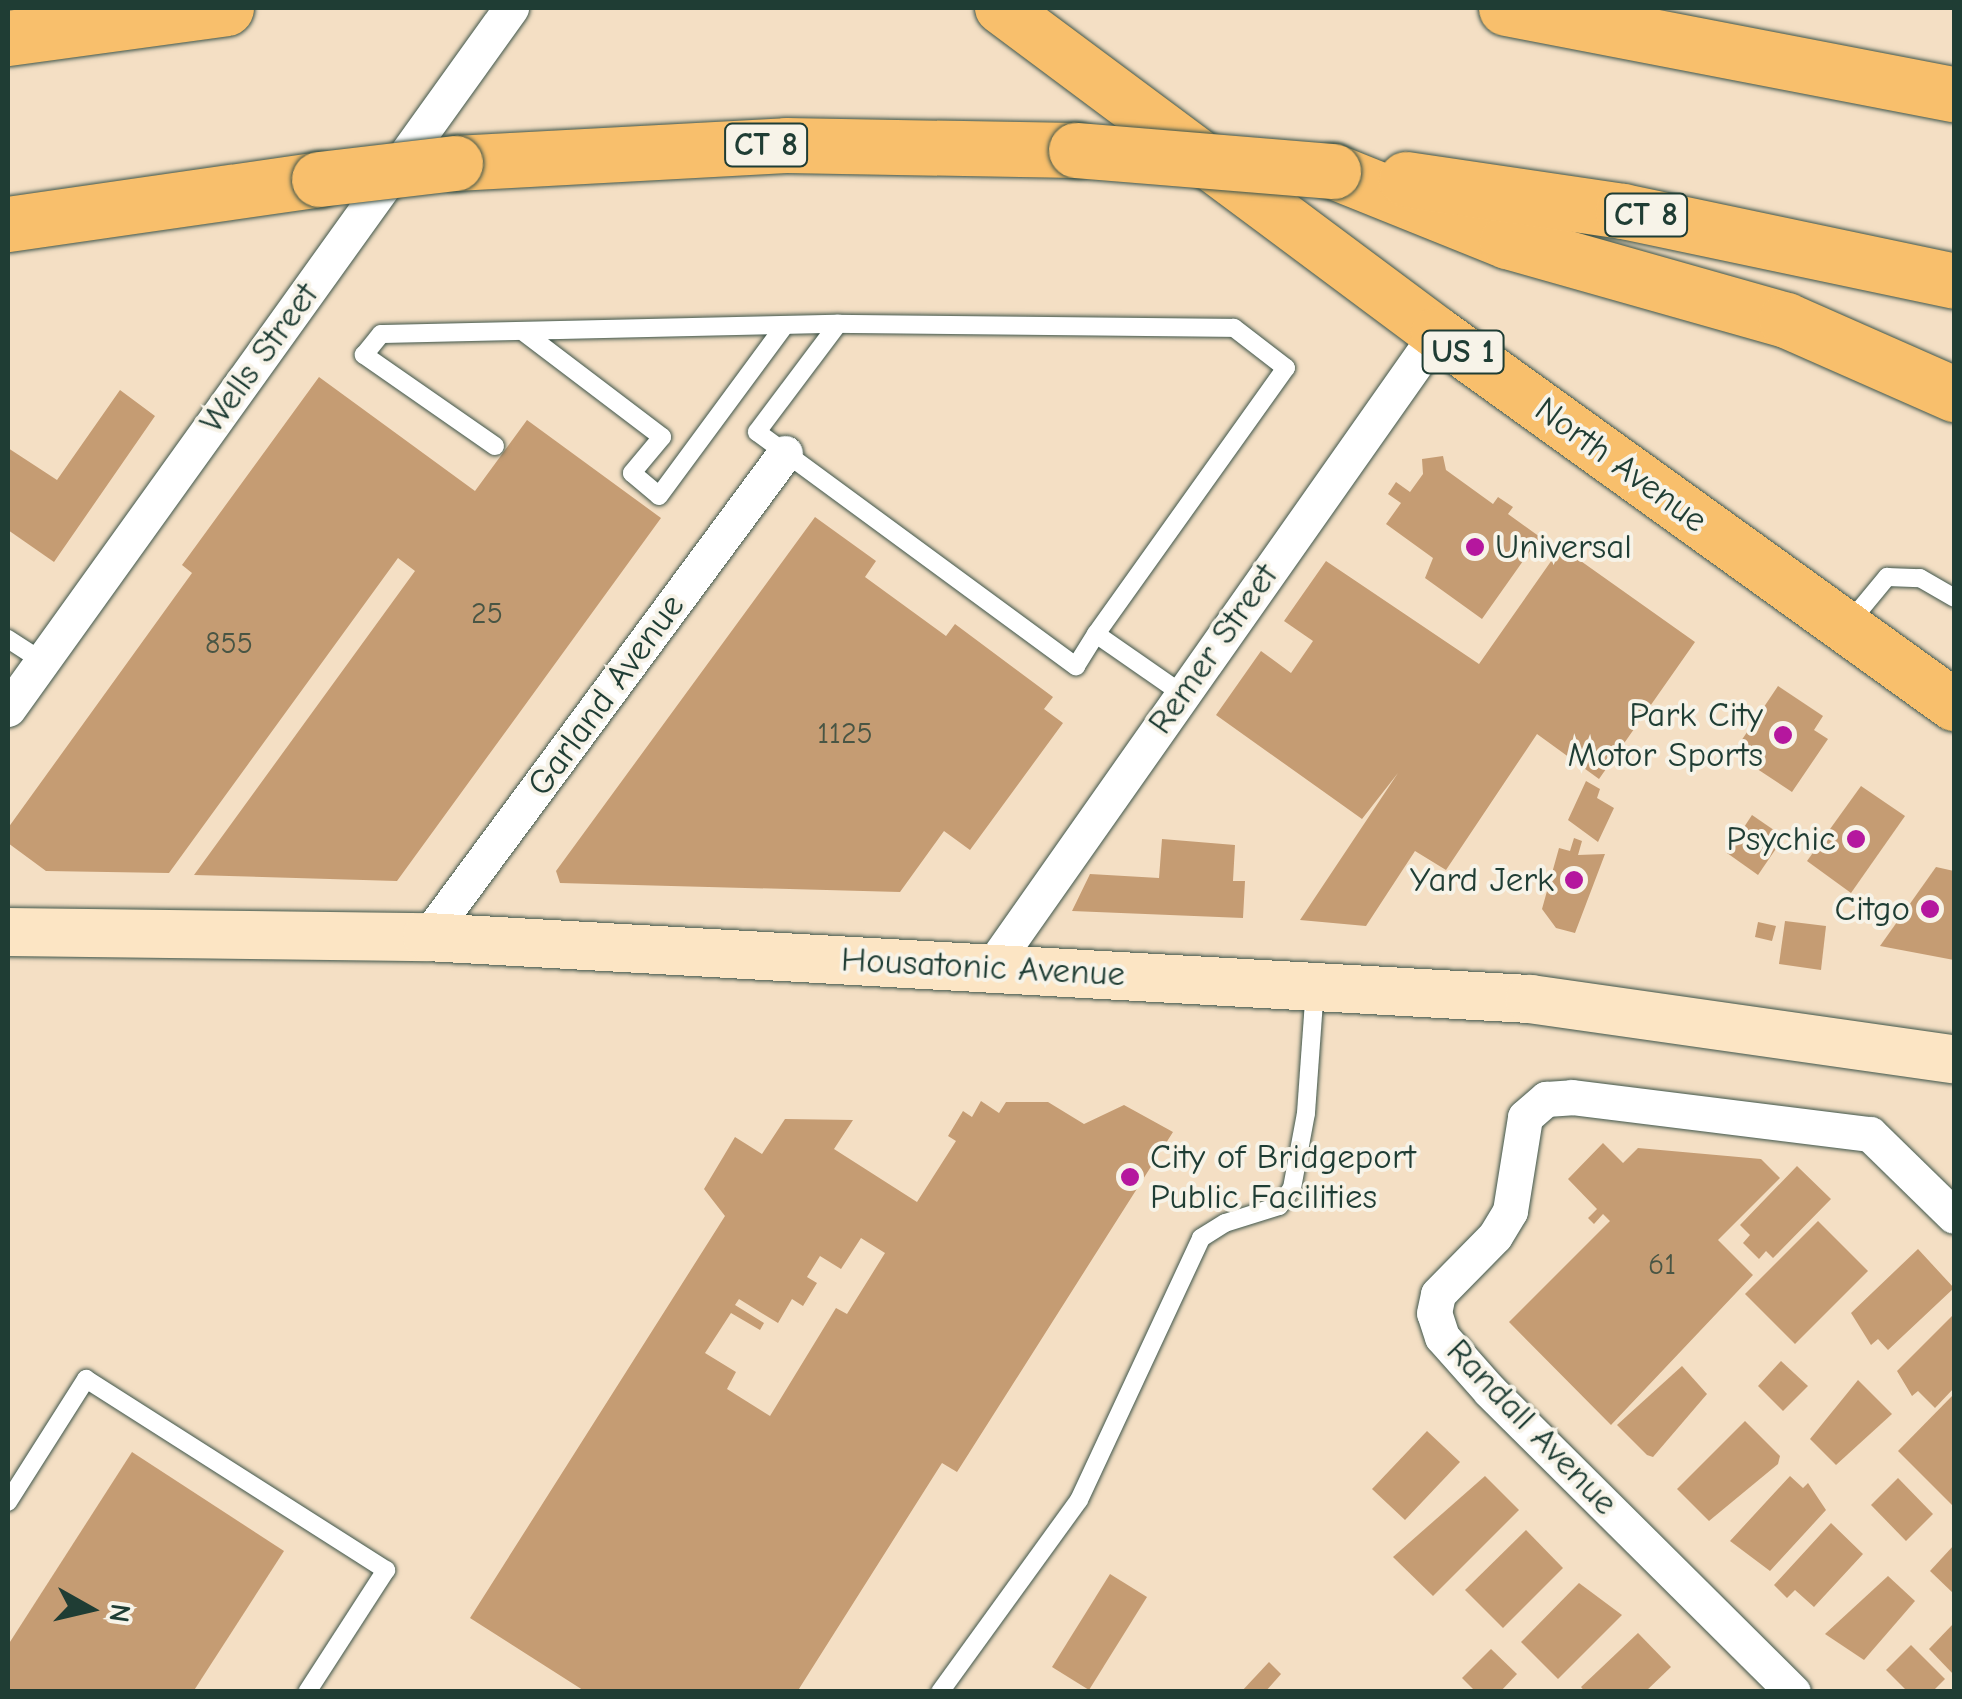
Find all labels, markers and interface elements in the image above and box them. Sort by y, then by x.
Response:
road number: CT 8 [724,118,808,172]
road number: CT 8 [1604,188,1688,242]
street label: Wells Street [191,275,327,441]
road number: US 1 [1420,325,1506,379]
street label: North Avenue [1527,389,1715,541]
place label: Universal [1495,526,1632,568]
marker: Universal [1464,536,1486,558]
street label: Remer Street [1139,556,1287,742]
street label: Garland Avenue [519,586,693,804]
house number: 25 [471,596,503,632]
house number: 855 [205,626,253,662]
place label: Park City Motor Sports [1567,694,1763,776]
house number: 1125 [817,716,873,752]
marker: Park City Motor Sports [1772,724,1794,746]
place label: Psychic [1726,818,1836,860]
marker: Psychic [1845,828,1867,850]
place label: Yard Jerk [1410,859,1554,901]
marker: Yard Jerk [1563,869,1585,891]
place label: Citgo [1835,888,1910,930]
marker: Citgo [1919,898,1941,920]
street label: Housatonic Avenue [840,939,1126,995]
place label: City of Bridgeport Public Facilities [1150,1136,1416,1218]
marker: City of Bridgeport Public Facilities [1119,1166,1141,1188]
house number: 61 [1648,1247,1676,1283]
street label: Randall Avenue [1438,1330,1626,1524]
north arrow [40,1559,140,1659]
text: N [103,1602,137,1624]

